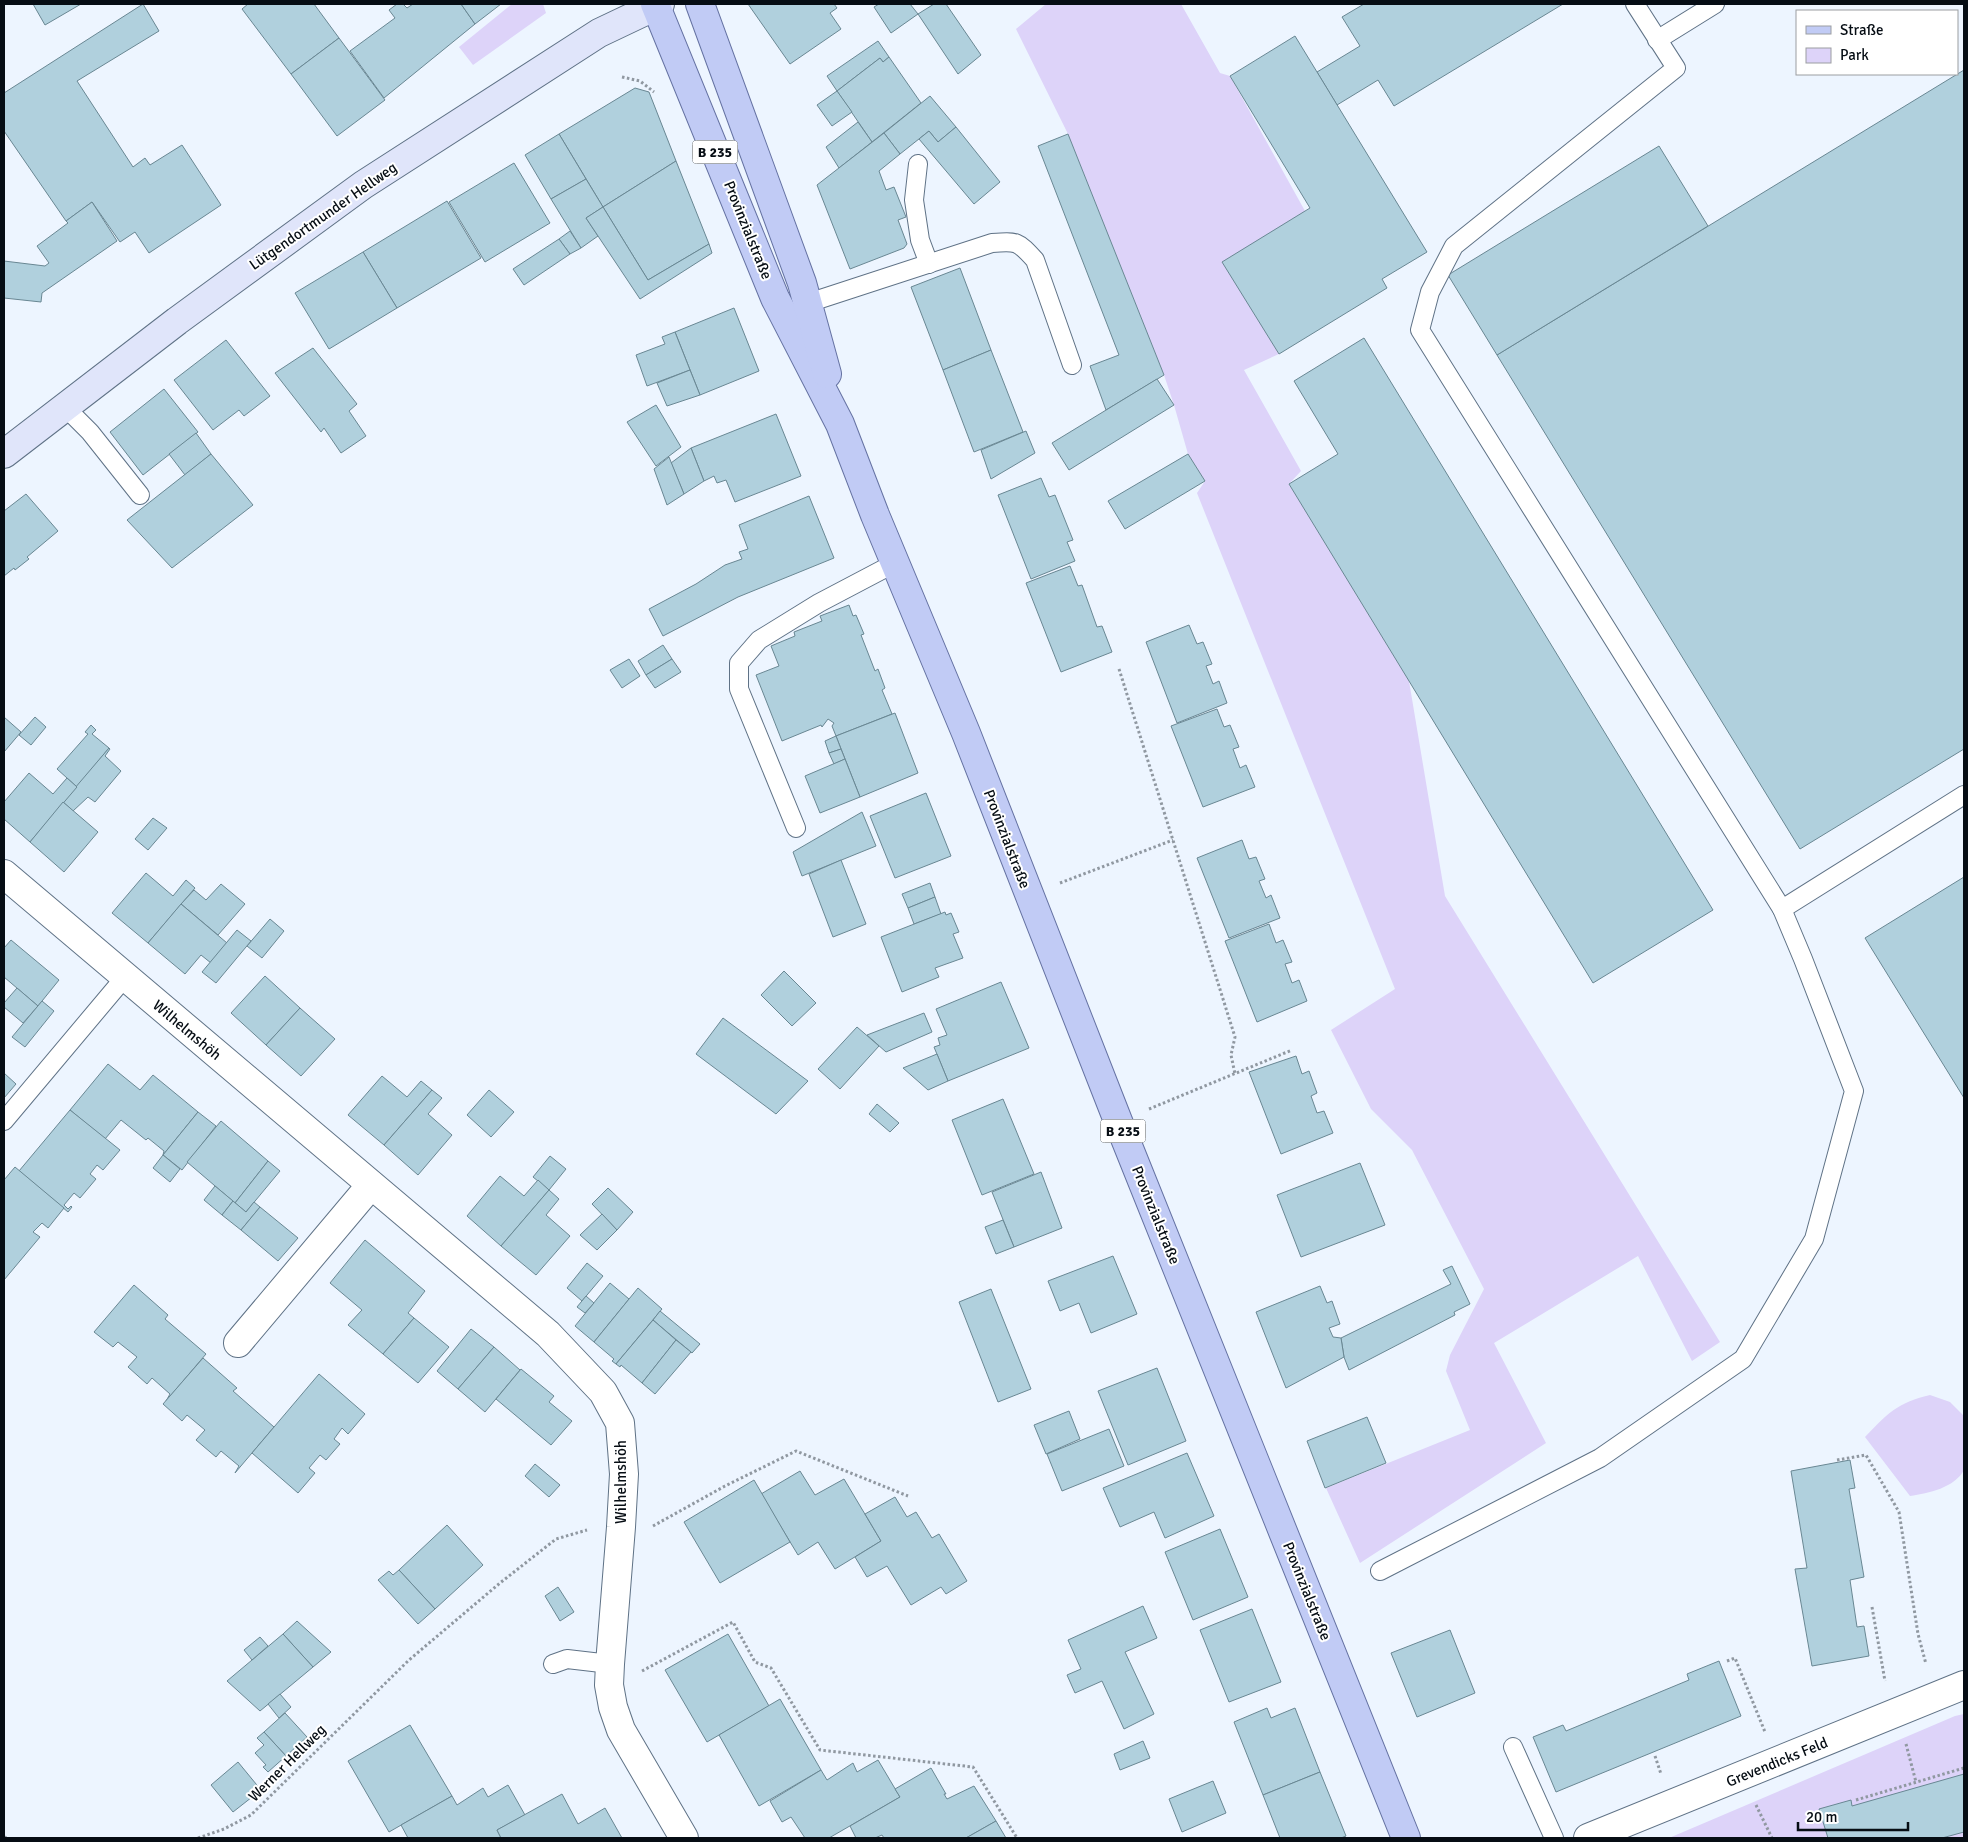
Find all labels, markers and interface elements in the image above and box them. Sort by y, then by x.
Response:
legend [1796,10,1958,75]
text: Straße [1840,21,1884,39]
text: Park [1840,46,1869,64]
road number: B 235 [692,140,738,163]
street label: Lütgendortmunder Hellweg [246,158,400,274]
street label: Provinzialstraße [720,178,776,282]
street label: Provinzialstraße [980,787,1034,891]
street label: Wilhelmshöh [149,996,225,1064]
road number: B 235 [1100,1120,1146,1142]
street label: Provinzialstraße [1128,1163,1184,1267]
street label: Wilhelmshöh [612,1440,630,1524]
street label: Provinzialstraße [1279,1539,1335,1643]
street label: Werner Hellweg [245,1721,329,1805]
street label: Grevendicks Feld [1724,1733,1831,1791]
scale bar [1798,1800,1908,1832]
text: 20 m [1806,1808,1837,1826]

